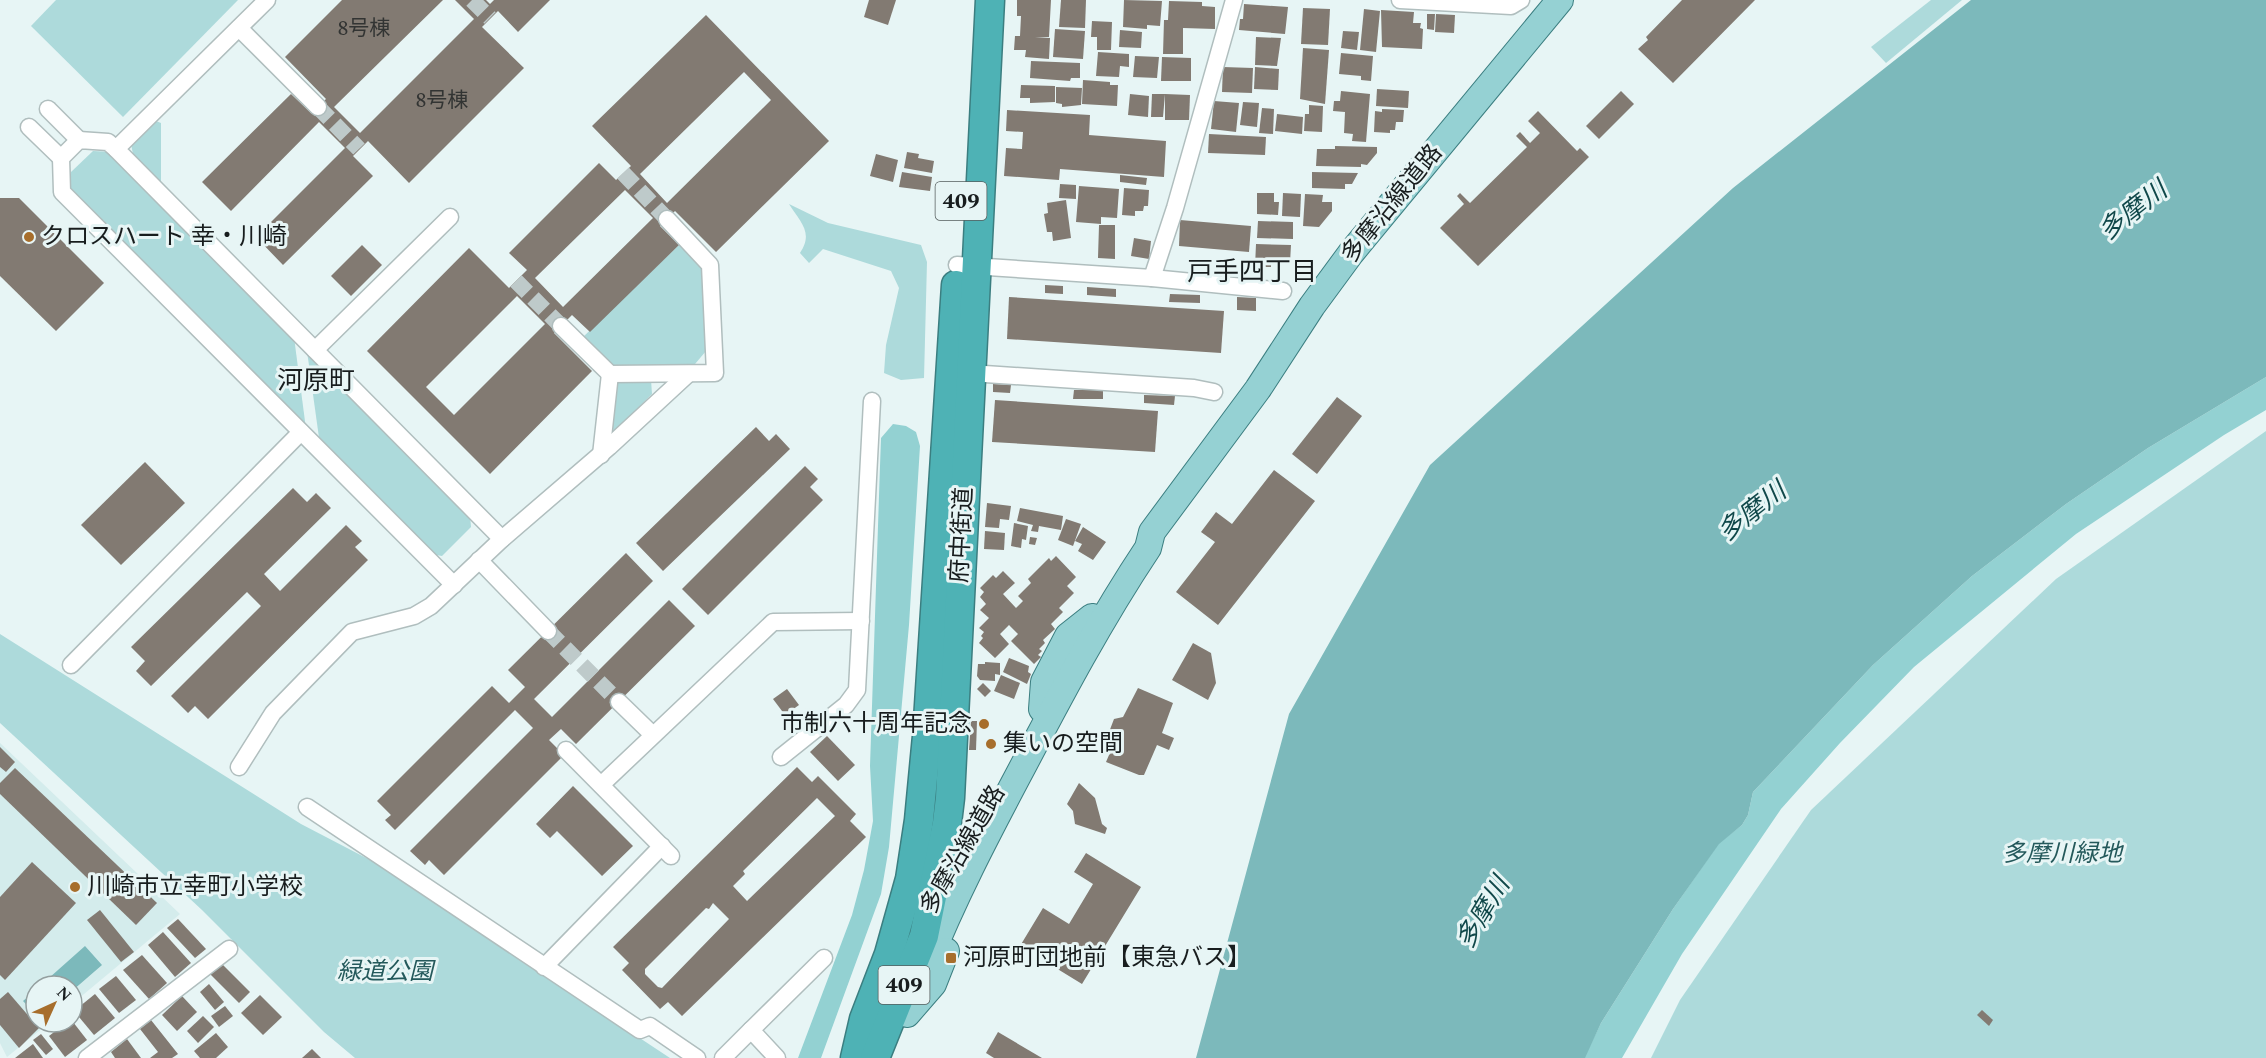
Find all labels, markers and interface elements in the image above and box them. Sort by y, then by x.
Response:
house number: 8号棟 [338,13,390,45]
house number: 8号棟 [416,85,468,117]
street label: 多摩沿線道路 [1333,137,1451,271]
water label: 多摩川 [2090,169,2178,251]
road number: 409 [936,182,986,220]
place label: クロスハート 幸・川崎 [41,219,287,255]
marker: クロスハート 幸・川崎 [22,230,36,244]
district label: 戸手四丁目 [1187,252,1317,292]
district label: 河原町 [277,361,355,401]
water label: 多摩川 [1709,470,1797,552]
street label: 府中街道 [942,486,982,584]
place label: 市制六十周年記念 [780,706,972,742]
marker: 市制六十周年記念 [977,717,991,731]
place label: 集いの空間 [1003,726,1123,762]
marker: 集いの空間 [984,737,998,751]
street label: 多摩沿線道路 [911,779,1015,921]
park label: 多摩川緑地 [2002,836,2125,872]
water label: 多摩川 [1446,867,1522,957]
place label: 川崎市立幸町小学校 [87,869,303,905]
marker: 川崎市立幸町小学校 [68,880,82,894]
place label: 河原町団地前【東急バス】 [963,940,1251,976]
marker: 河原町団地前【東急バス】 [944,951,958,965]
park label: 緑道公園 [337,954,436,990]
road number: 409 [878,966,930,1004]
north arrow [24,974,84,1034]
text: N [51,981,77,1007]

